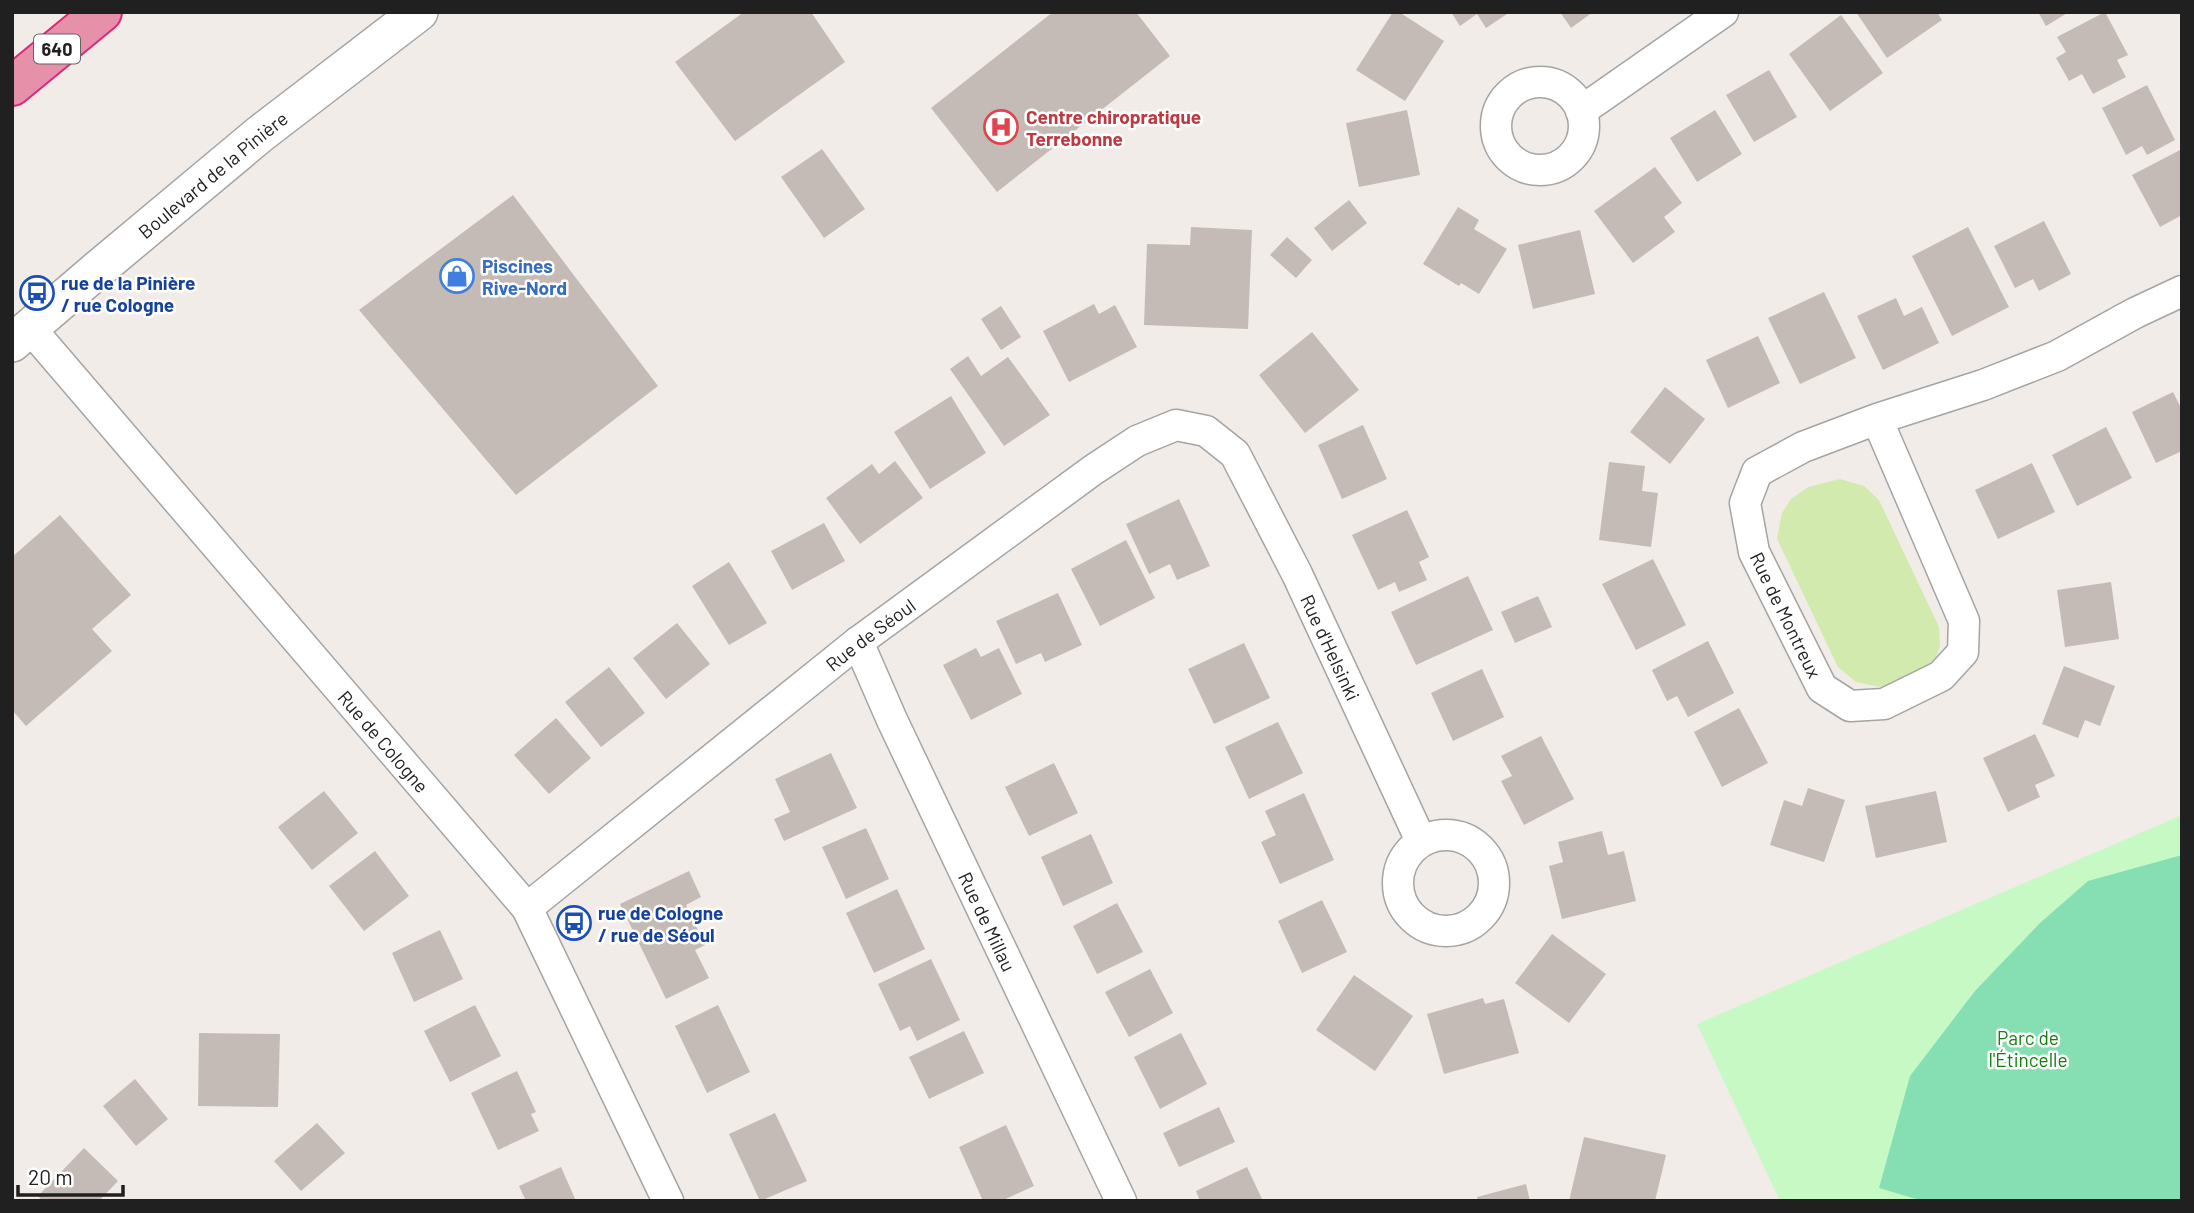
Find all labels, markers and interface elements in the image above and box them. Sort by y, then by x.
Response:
road number: 640 [34,34,80,64]
place label: Centre chiropratique Terrebonne [1026,105,1201,150]
street label: Boulevard de la Pinière [133,106,292,243]
hospital icon: Centre chiropratique Terrebonne [982,108,1020,146]
place label: Piscines Rive-Nord [482,254,567,299]
shop icon: Piscines Rive-Nord [438,257,476,295]
place label: rue de la Pinière / rue Cologne [61,271,195,316]
bus stop icon: rue de la Pinière / rue Cologne [18,274,56,312]
street label: Rue de Montreux [1746,548,1826,682]
street label: Rue d'Helsinki [1296,590,1365,704]
street label: Rue de Séoul [821,593,919,675]
street label: Rue de Cologne [334,685,434,797]
street label: Rue de Millau [954,868,1021,975]
place label: rue de Cologne / rue de Séoul [598,901,723,946]
bus stop icon: rue de Cologne / rue de Séoul [555,904,593,942]
park label: Parc de l'Étincelle [1988,1026,2068,1071]
scale bar [18,1154,122,1198]
text: 20 m [28,1164,73,1189]

